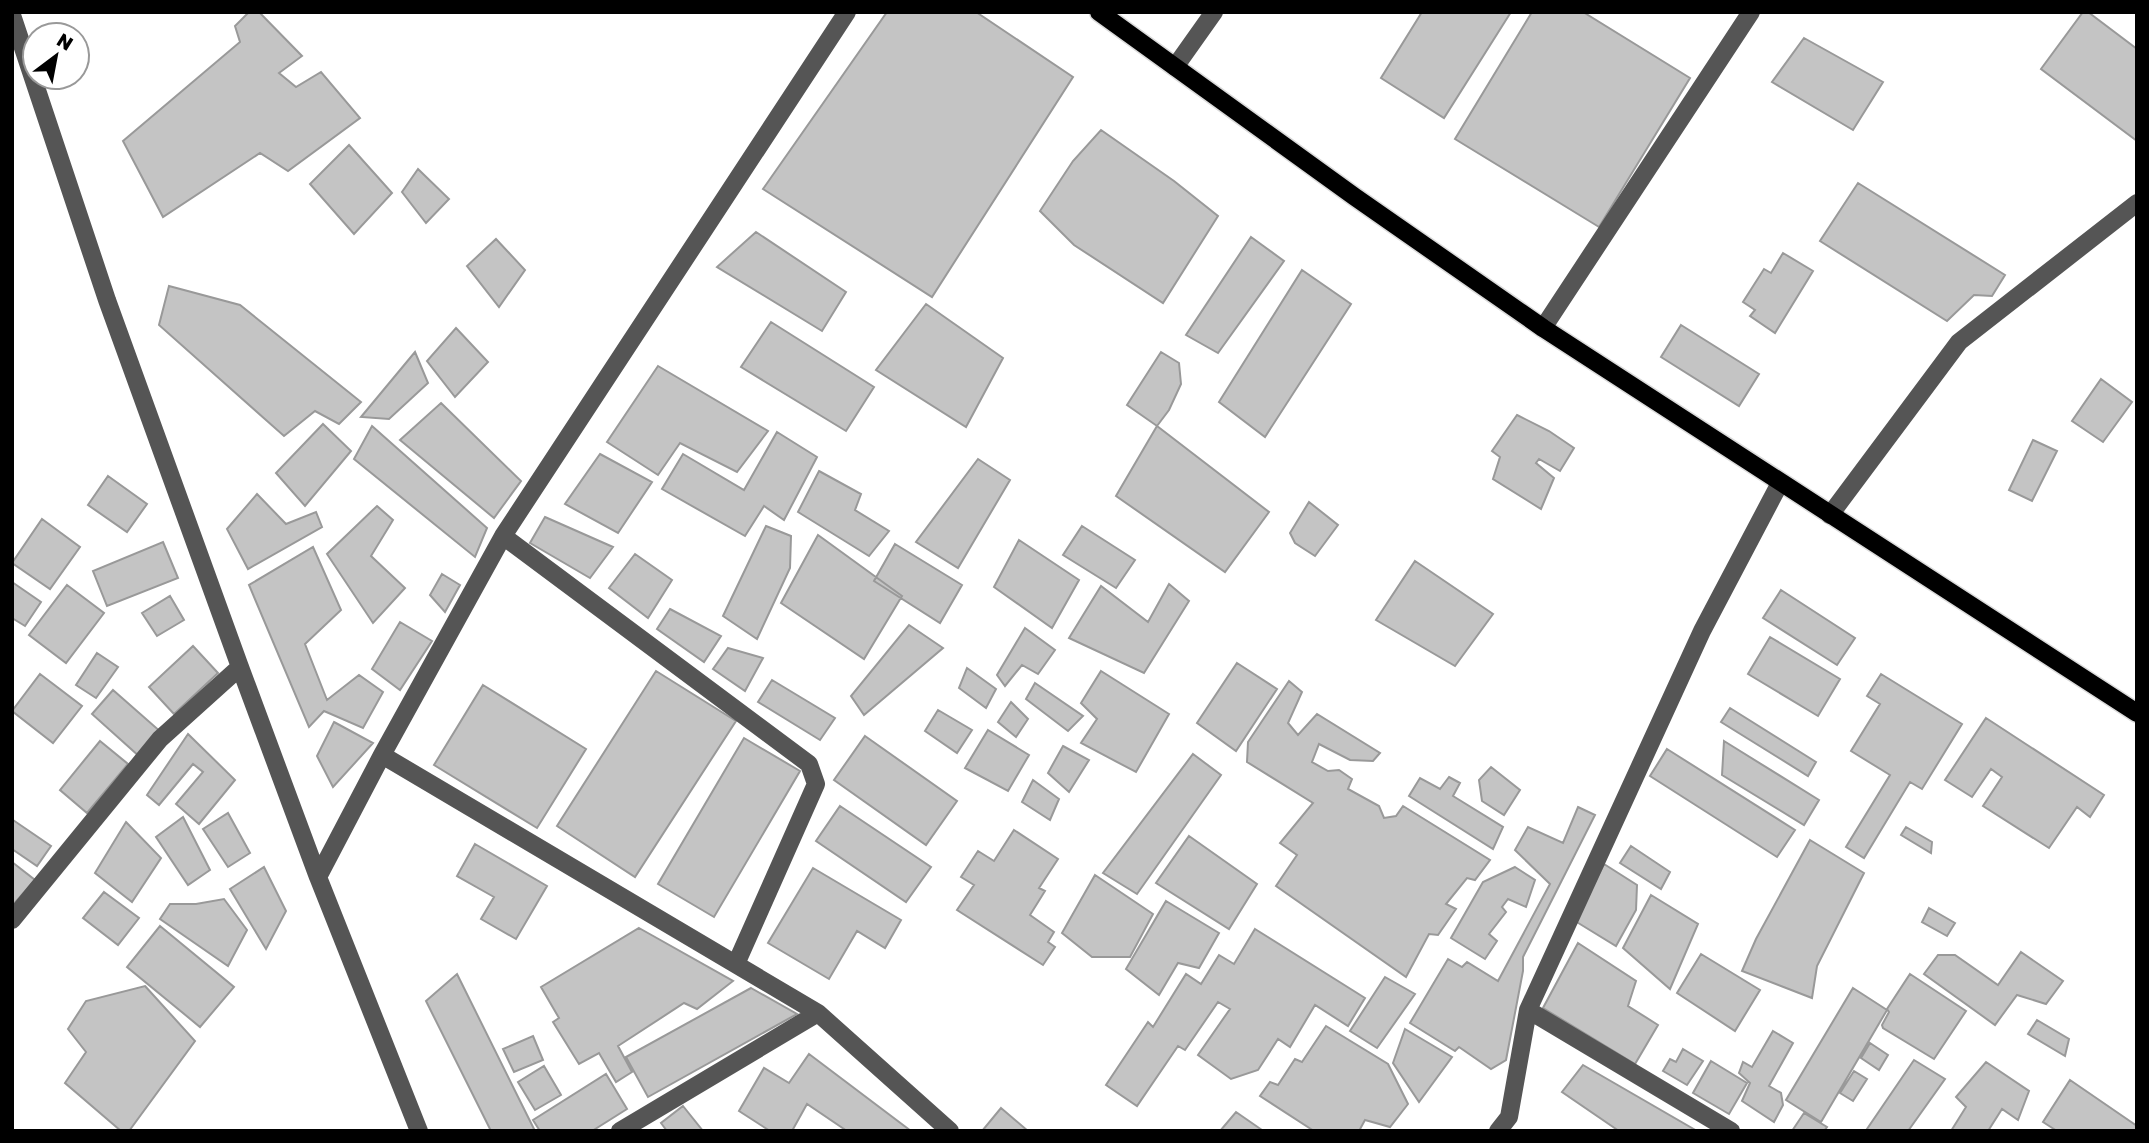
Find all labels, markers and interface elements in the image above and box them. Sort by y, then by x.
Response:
north arrow [21,21,91,91]
text: N [53,28,77,55]

